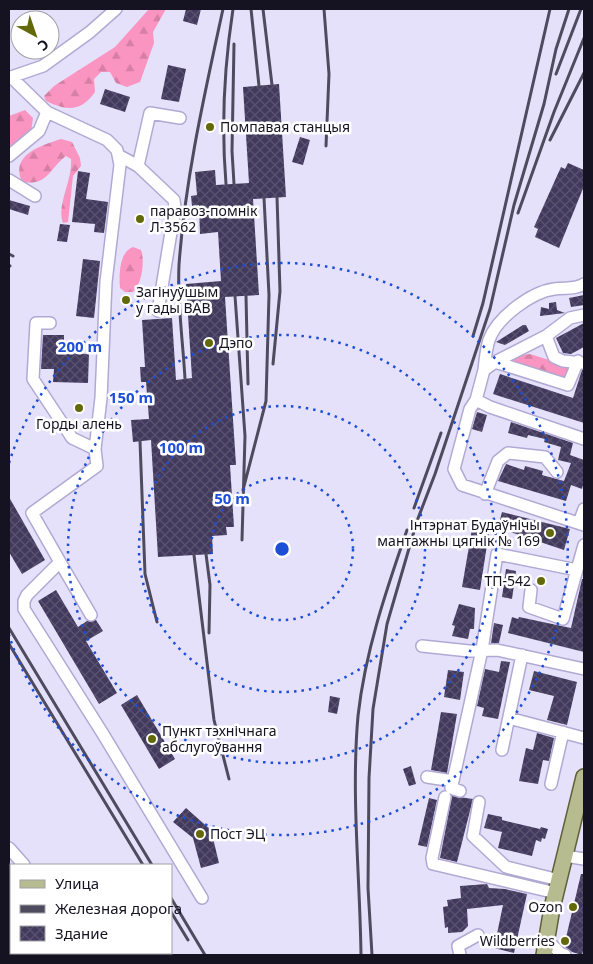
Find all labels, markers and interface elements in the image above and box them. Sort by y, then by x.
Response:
north arrow [10,10,60,60]
text: С [34,35,53,56]
place label: Помпавая станцыя [220,117,350,136]
marker: Помпавая станцыя [204,121,216,133]
place label: паравоз-помнік Л-3562 [150,201,258,236]
marker: паравоз-помнік Л-3562 [134,213,146,225]
place label: Загінуўшым у гады ВАВ [136,282,218,317]
marker: Загінуўшым у гады ВАВ [120,294,132,306]
place label: Дэпо [219,333,253,352]
text: 200 m [58,336,102,356]
marker: Дэпо [203,337,215,349]
text: 150 m [109,387,153,407]
marker: Горды алень [73,402,85,414]
place label: Горды алень [36,414,122,433]
text: 100 m [159,437,203,457]
text: 50 m [214,488,250,508]
place label: Інтэрнат Будаўнічы мантажны цягнік № 169 [377,515,540,550]
marker: Інтэрнат Будаўнічы мантажны цягнік № 169 [544,527,556,539]
centre of rings [273,540,291,558]
place label: ТП-542 [484,571,531,590]
marker: ТП-542 [535,575,547,587]
place label: Пункт тэхнічнага абслугоўвання [162,721,277,756]
marker: Пункт тэхнічнага абслугоўвання [146,733,158,745]
place label: Пост ЭЦ [210,824,266,843]
marker: Пост ЭЦ [194,828,206,840]
legend [10,864,172,954]
text: Улица [55,873,99,893]
place label: Ozon [528,897,563,916]
text: Железная дорога [55,898,182,918]
marker: Ozon [567,901,579,913]
text: Здание [55,923,108,943]
place label: Wildberries [480,931,555,950]
marker: Wildberries [559,935,571,947]

